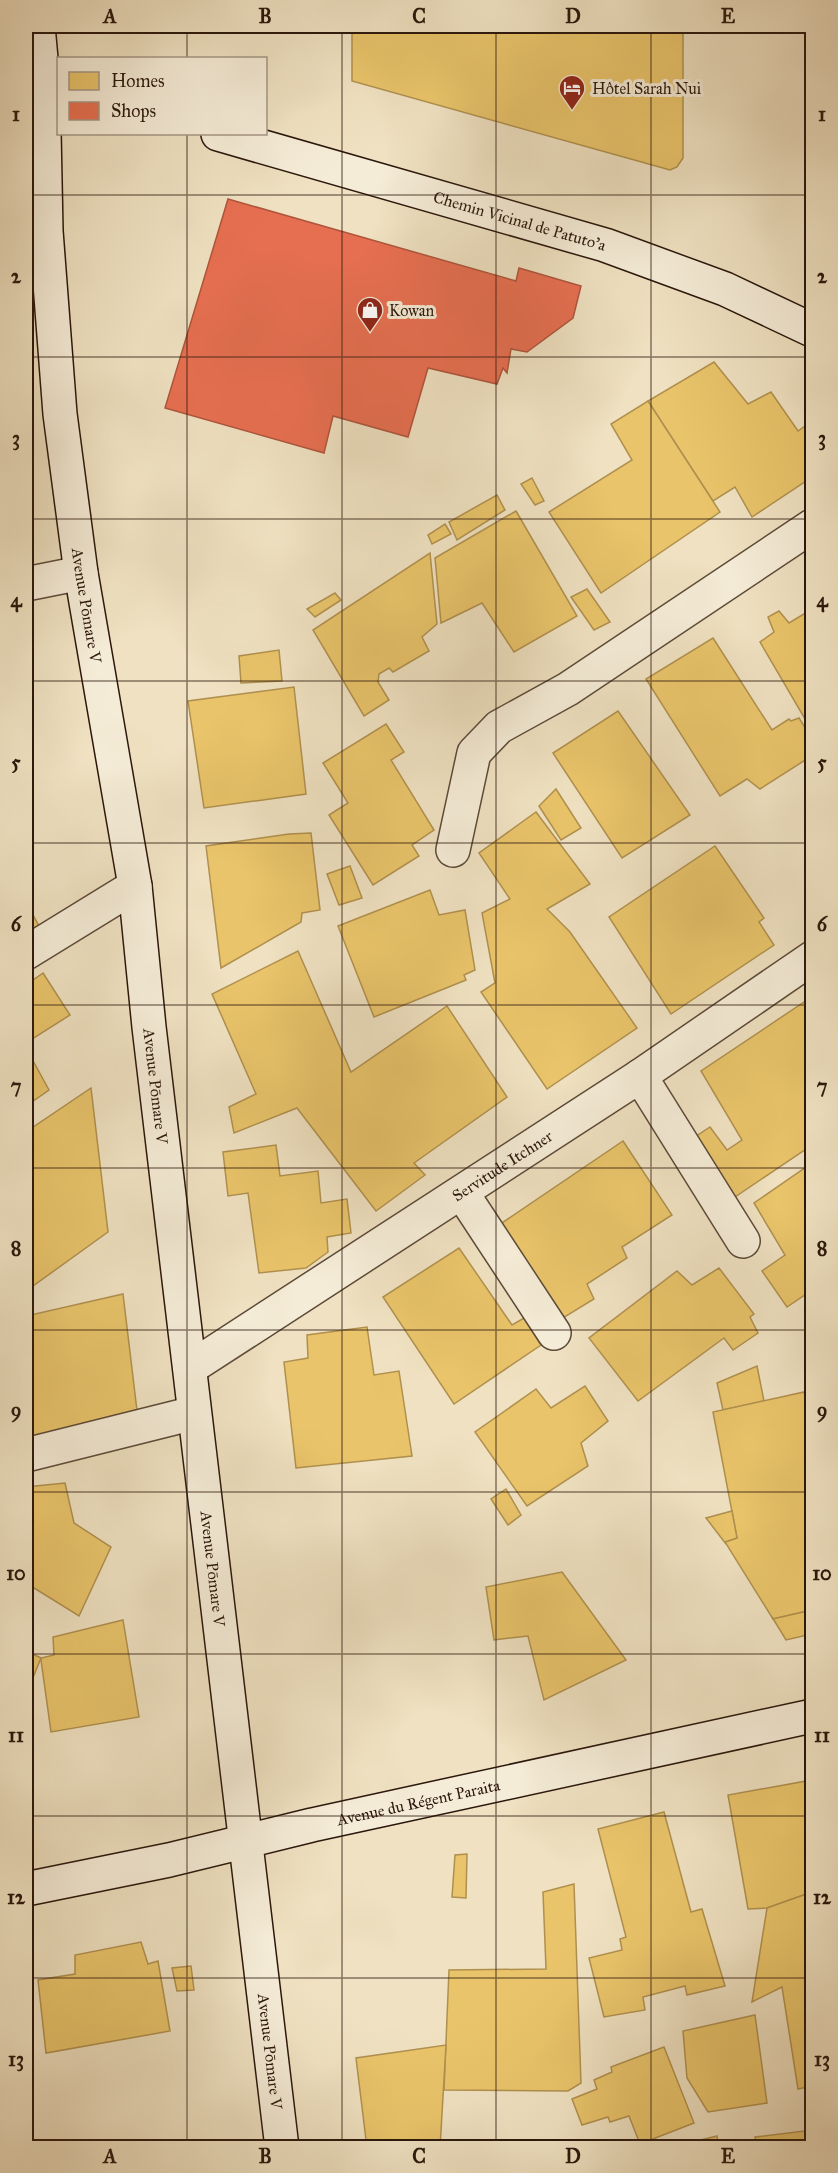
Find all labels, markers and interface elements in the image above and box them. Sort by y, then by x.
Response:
text: A [101,4,117,28]
text: B [258,4,272,28]
text: C [412,4,426,28]
text: D [565,4,581,28]
text: E [721,4,736,28]
legend [57,57,267,135]
text: Homes [111,70,165,92]
hotel icon: Hôtel Sarah Nui [557,73,587,111]
place label: Hôtel Sarah Nui [592,79,702,98]
text: Shops [111,100,156,122]
text: 1 [12,102,20,126]
text: 1 [818,102,826,126]
street label: Chemin Vicinal de Patuto'a [431,187,608,255]
text: 2 [11,264,22,288]
text: 2 [817,264,828,288]
shop icon: Kowan [355,295,385,333]
place label: Kowan [389,301,434,320]
text: 3 [12,426,20,451]
text: 3 [818,426,826,451]
street label: Avenue Pōmare V [68,546,105,665]
text: 4 [10,588,22,613]
text: 4 [816,588,828,613]
text: 5 [11,750,21,774]
text: 5 [817,750,827,774]
text: 6 [11,912,23,936]
text: 6 [817,912,829,936]
street label: Avenue Pōmare V [139,1026,172,1146]
text: 7 [11,1074,22,1098]
text: 7 [817,1074,828,1098]
street label: Servitude Itchner [449,1126,556,1205]
text: 8 [11,1236,21,1260]
text: 8 [817,1236,827,1260]
text: 9 [11,1398,21,1423]
text: 9 [817,1398,827,1423]
street label: Avenue Pōmare V [196,1509,229,1628]
text: 10 [6,1561,26,1585]
text: 10 [812,1561,832,1585]
text: 11 [8,1723,24,1747]
text: 11 [814,1723,830,1747]
street label: Avenue du Régent Paraita [334,1775,502,1830]
text: 12 [7,1885,26,1909]
text: 12 [813,1885,832,1909]
street label: Avenue Pōmare V [254,1992,286,2111]
text: 13 [8,2047,24,2072]
text: 13 [814,2047,830,2072]
text: A [101,2144,117,2168]
text: B [258,2144,272,2168]
text: C [412,2144,426,2168]
text: D [565,2144,581,2168]
text: E [721,2144,736,2168]

